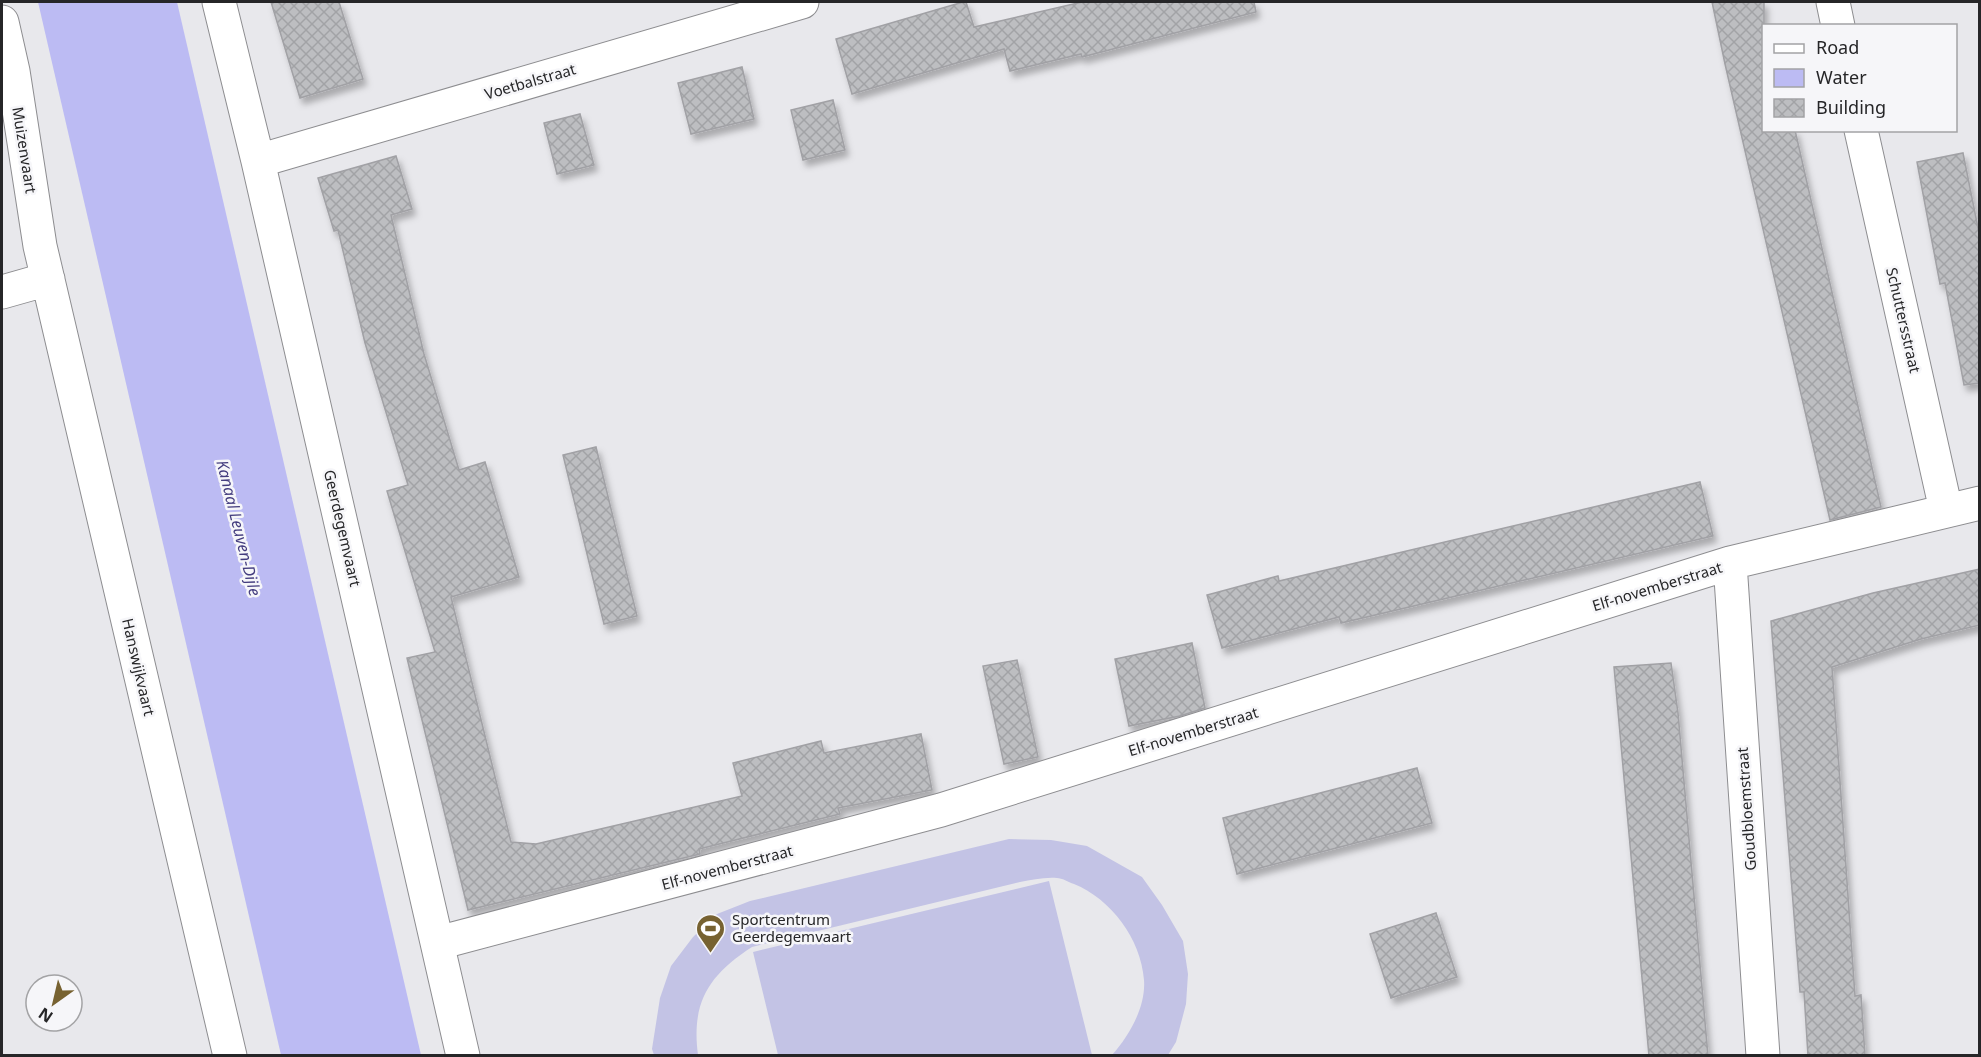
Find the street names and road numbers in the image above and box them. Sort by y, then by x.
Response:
street label: Voetbalstraat [482,58,578,104]
street label: Muizenvaart [8,105,42,195]
street label: Schuttersstraat [1882,265,1926,375]
street label: Geerdegemvaart [320,468,366,589]
street label: Elf-novemberstraat [1590,557,1725,615]
street label: Hanswijkvaart [118,616,160,718]
street label: Elf-novemberstraat [1126,702,1261,760]
street label: Goudbloemstraat [1732,746,1760,871]
street label: Elf-novemberstraat [659,840,795,894]

